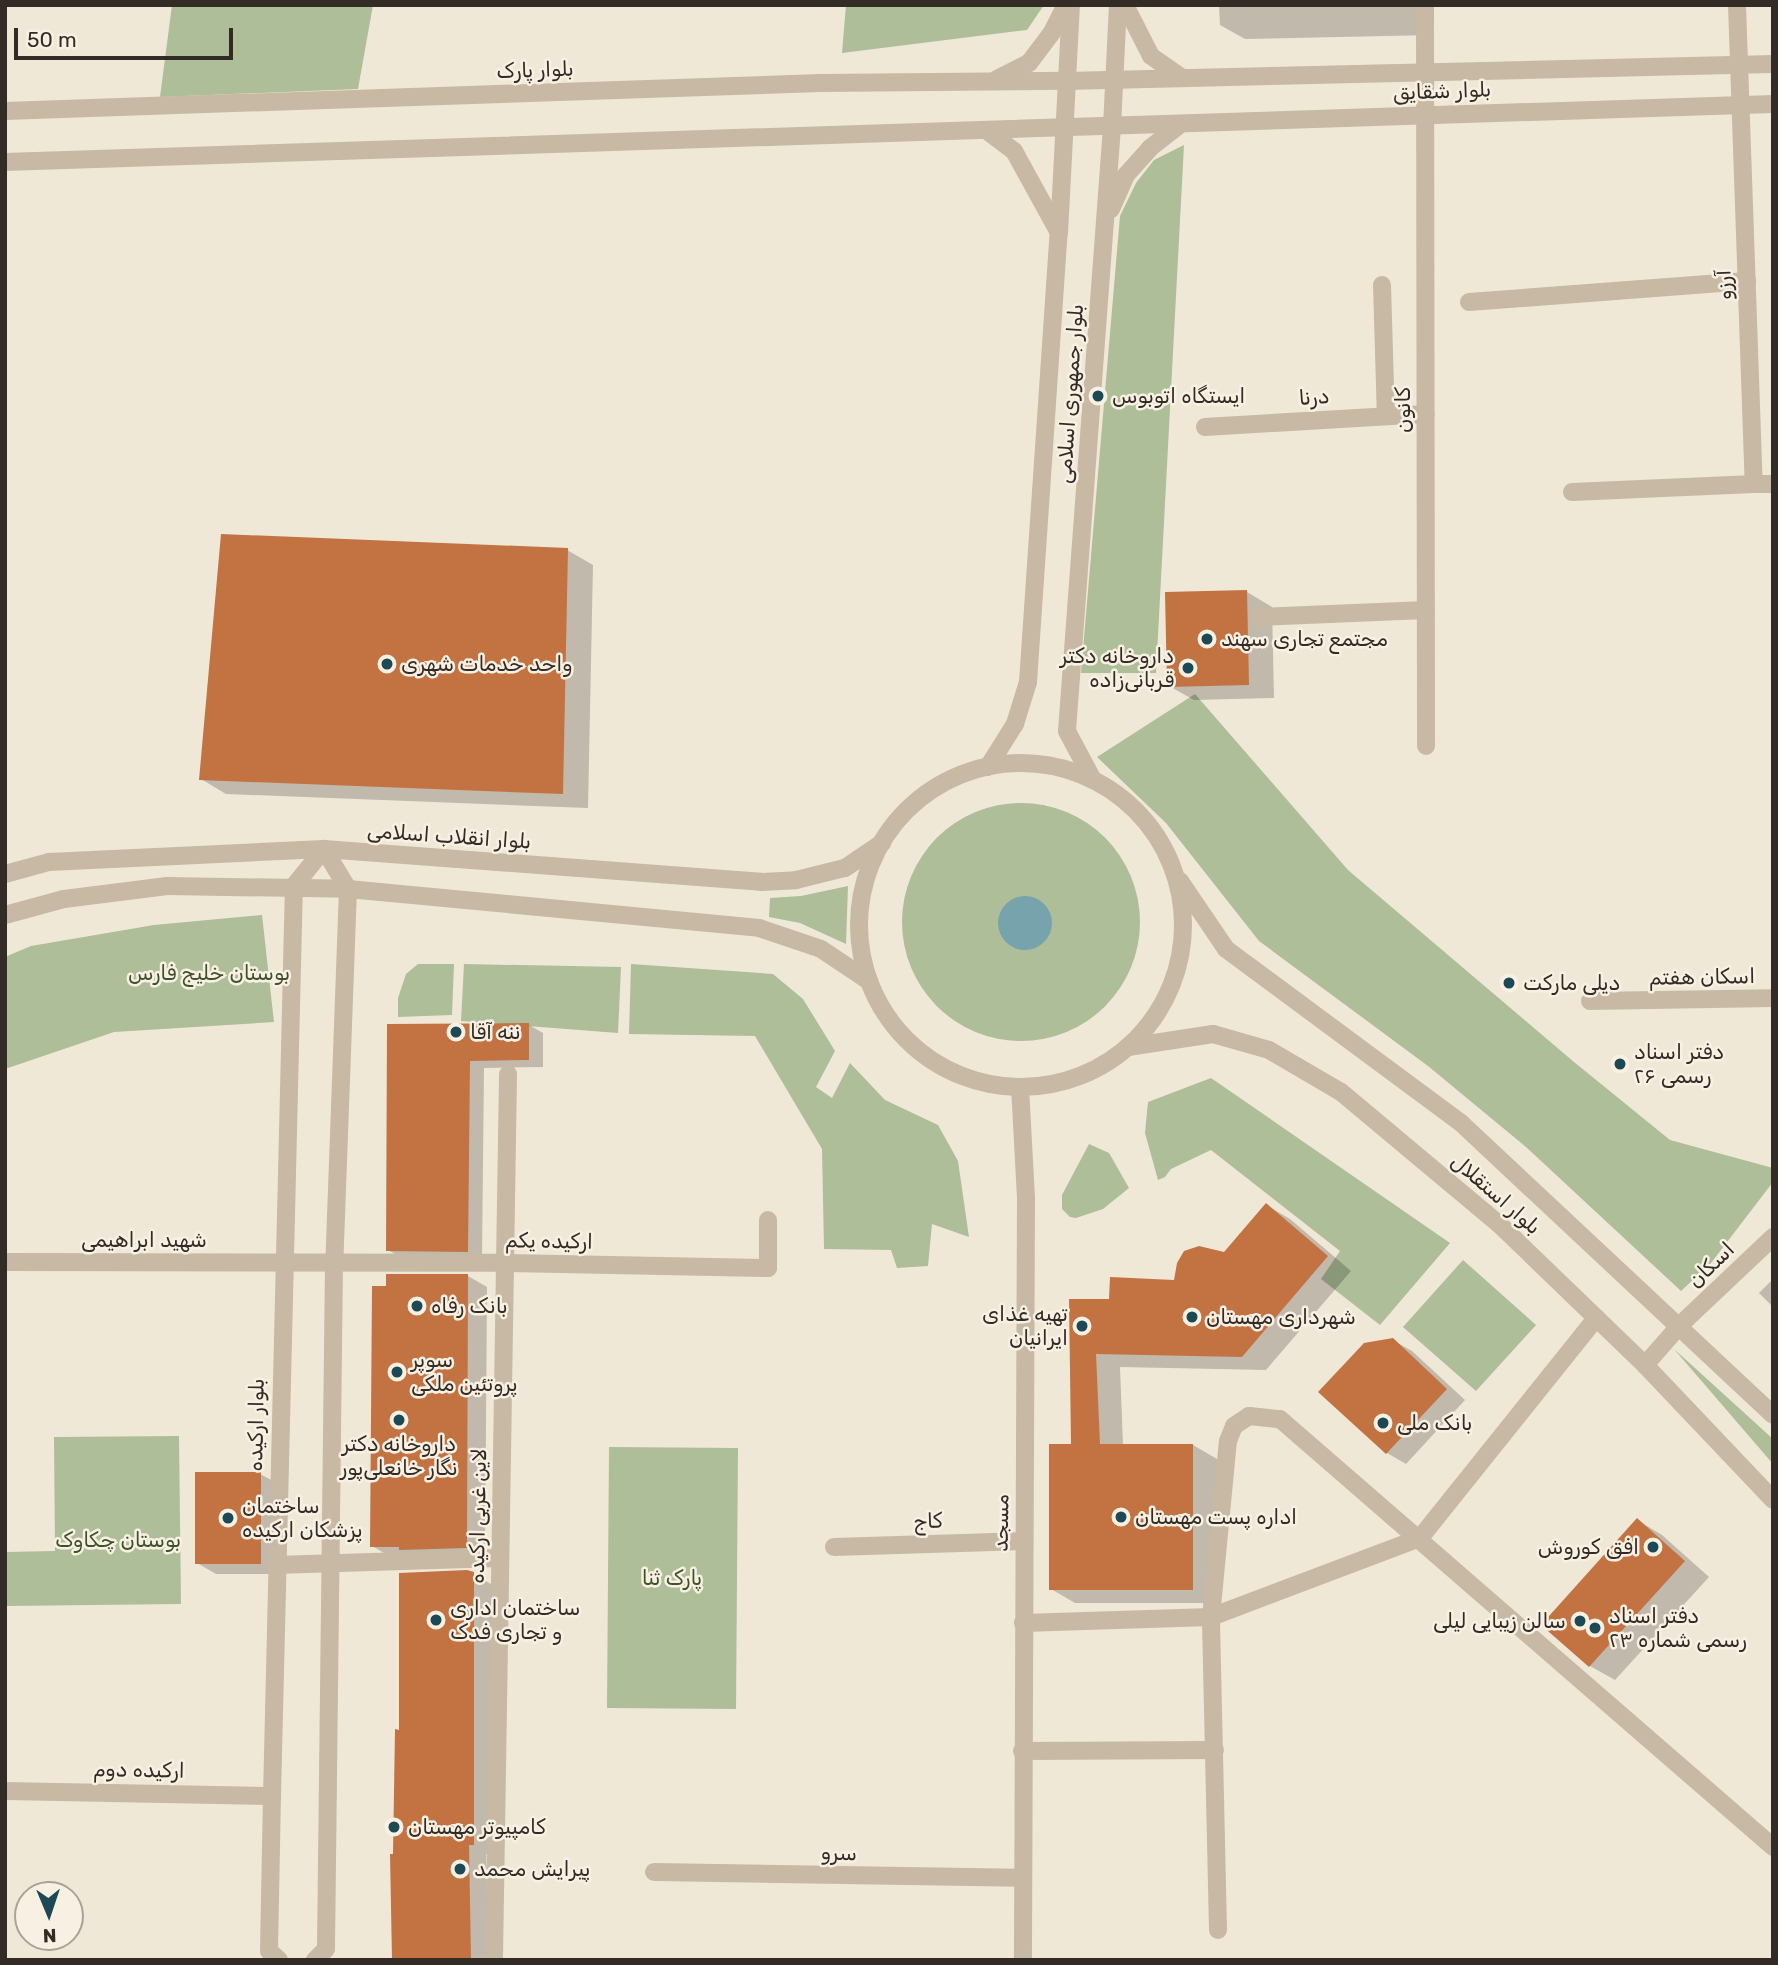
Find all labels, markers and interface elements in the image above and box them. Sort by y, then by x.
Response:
scale bar [18,14,236,58]
text: 50 m [27,27,77,52]
street label: بلوار پارک [496,56,574,84]
street label: بلوار شقایق [1392,77,1492,105]
street label: آرزو [1711,270,1737,300]
street label: بلوار جمهوری اسلامی [1051,303,1089,485]
place label: ایستگاه اتوبوس [1112,383,1245,409]
street label: درنا [1298,383,1330,411]
street label: کانون [1390,387,1416,433]
marker: ایستگاه اتوبوس [1090,388,1106,404]
place label: مجتمع تجاری سهند [1221,626,1388,652]
marker: مجتمع تجاری سهند [1199,631,1215,647]
place label: داروخانه دکتر قربانی‌زاده [1060,643,1174,693]
place label: واحد خدمات شهری [401,651,572,677]
marker: واحد خدمات شهری [379,656,395,672]
marker: داروخانه دکتر قربانی‌زاده [1180,660,1196,676]
street label: بلوار انقلاب اسلامی [366,818,532,854]
park label: بوستان خلیج فارس [128,960,290,986]
street label: اسکان هفتم [1649,963,1755,991]
place label: دیلی مارکت [1523,970,1620,996]
marker: دیلی مارکت [1501,975,1517,991]
place label: ننه آقا [470,1019,521,1045]
marker: ننه آقا [448,1024,464,1040]
place label: دفتر اسناد رسمی ۲۶ [1634,1039,1724,1089]
marker: دفتر اسناد رسمی ۲۶ [1612,1056,1628,1072]
street label: بلوار استقلال [1446,1148,1546,1240]
street label: شهید ابراهیمی [81,1227,207,1253]
street label: ارکیده یکم [505,1228,593,1254]
street label: اسکان [1682,1237,1740,1293]
place label: بانک رفاه [431,1293,508,1319]
marker: بانک رفاه [409,1298,425,1314]
place label: تهیه غذای ایرانیان [982,1301,1068,1351]
place label: شهرداری مهستان [1206,1304,1356,1330]
marker: شهرداری مهستان [1184,1309,1200,1325]
marker: تهیه غذای ایرانیان [1074,1318,1090,1334]
place label: سوپر پروتئین ملکی [411,1347,518,1397]
marker: سوپر پروتئین ملکی [389,1364,405,1380]
street label: بلوار ارکیده [243,1378,269,1472]
place label: بانک ملی [1397,1410,1472,1436]
marker: داروخانه دکتر نگار خانعلی‌پور [391,1412,407,1428]
marker: بانک ملی [1375,1415,1391,1431]
place label: داروخانه دکتر نگار خانعلی‌پور [340,1431,458,1481]
street label: لاین غربی ارکیده [464,1448,492,1584]
place label: ساختمان پزشکان ارکیده [242,1493,363,1543]
street label: مسجد [988,1494,1014,1552]
place label: اداره پست مهستان [1135,1504,1297,1530]
street label: کاج [913,1508,943,1534]
marker: اداره پست مهستان [1113,1509,1129,1525]
marker: ساختمان پزشکان ارکیده [220,1510,236,1526]
park label: بوستان چکاوک [55,1527,181,1553]
place label: افق کوروش [1538,1534,1639,1560]
marker: افق کوروش [1645,1539,1661,1555]
park label: پارک ثنا [642,1565,702,1591]
place label: ساختمان اداری و تجاری فدک [450,1595,580,1645]
place label: دفتر اسناد رسمی شماره ۲۳ [1609,1603,1747,1653]
place label: سالن زیبایی لیلی [1433,1608,1566,1634]
marker: ساختمان اداری و تجاری فدک [428,1612,444,1628]
marker: سالن زیبایی لیلی [1572,1613,1588,1629]
marker: دفتر اسناد رسمی شماره ۲۳ [1587,1620,1603,1636]
street label: ارکیده دوم [93,1757,185,1783]
place label: کامپیوتر مهستان [408,1814,546,1840]
marker: کامپیوتر مهستان [386,1819,402,1835]
street label: سرو [821,1840,857,1866]
place label: پیرایش محمد [474,1856,590,1882]
marker: پیرایش محمد [452,1861,468,1877]
north arrow [14,1881,84,1951]
text: N [42,1924,57,1947]

